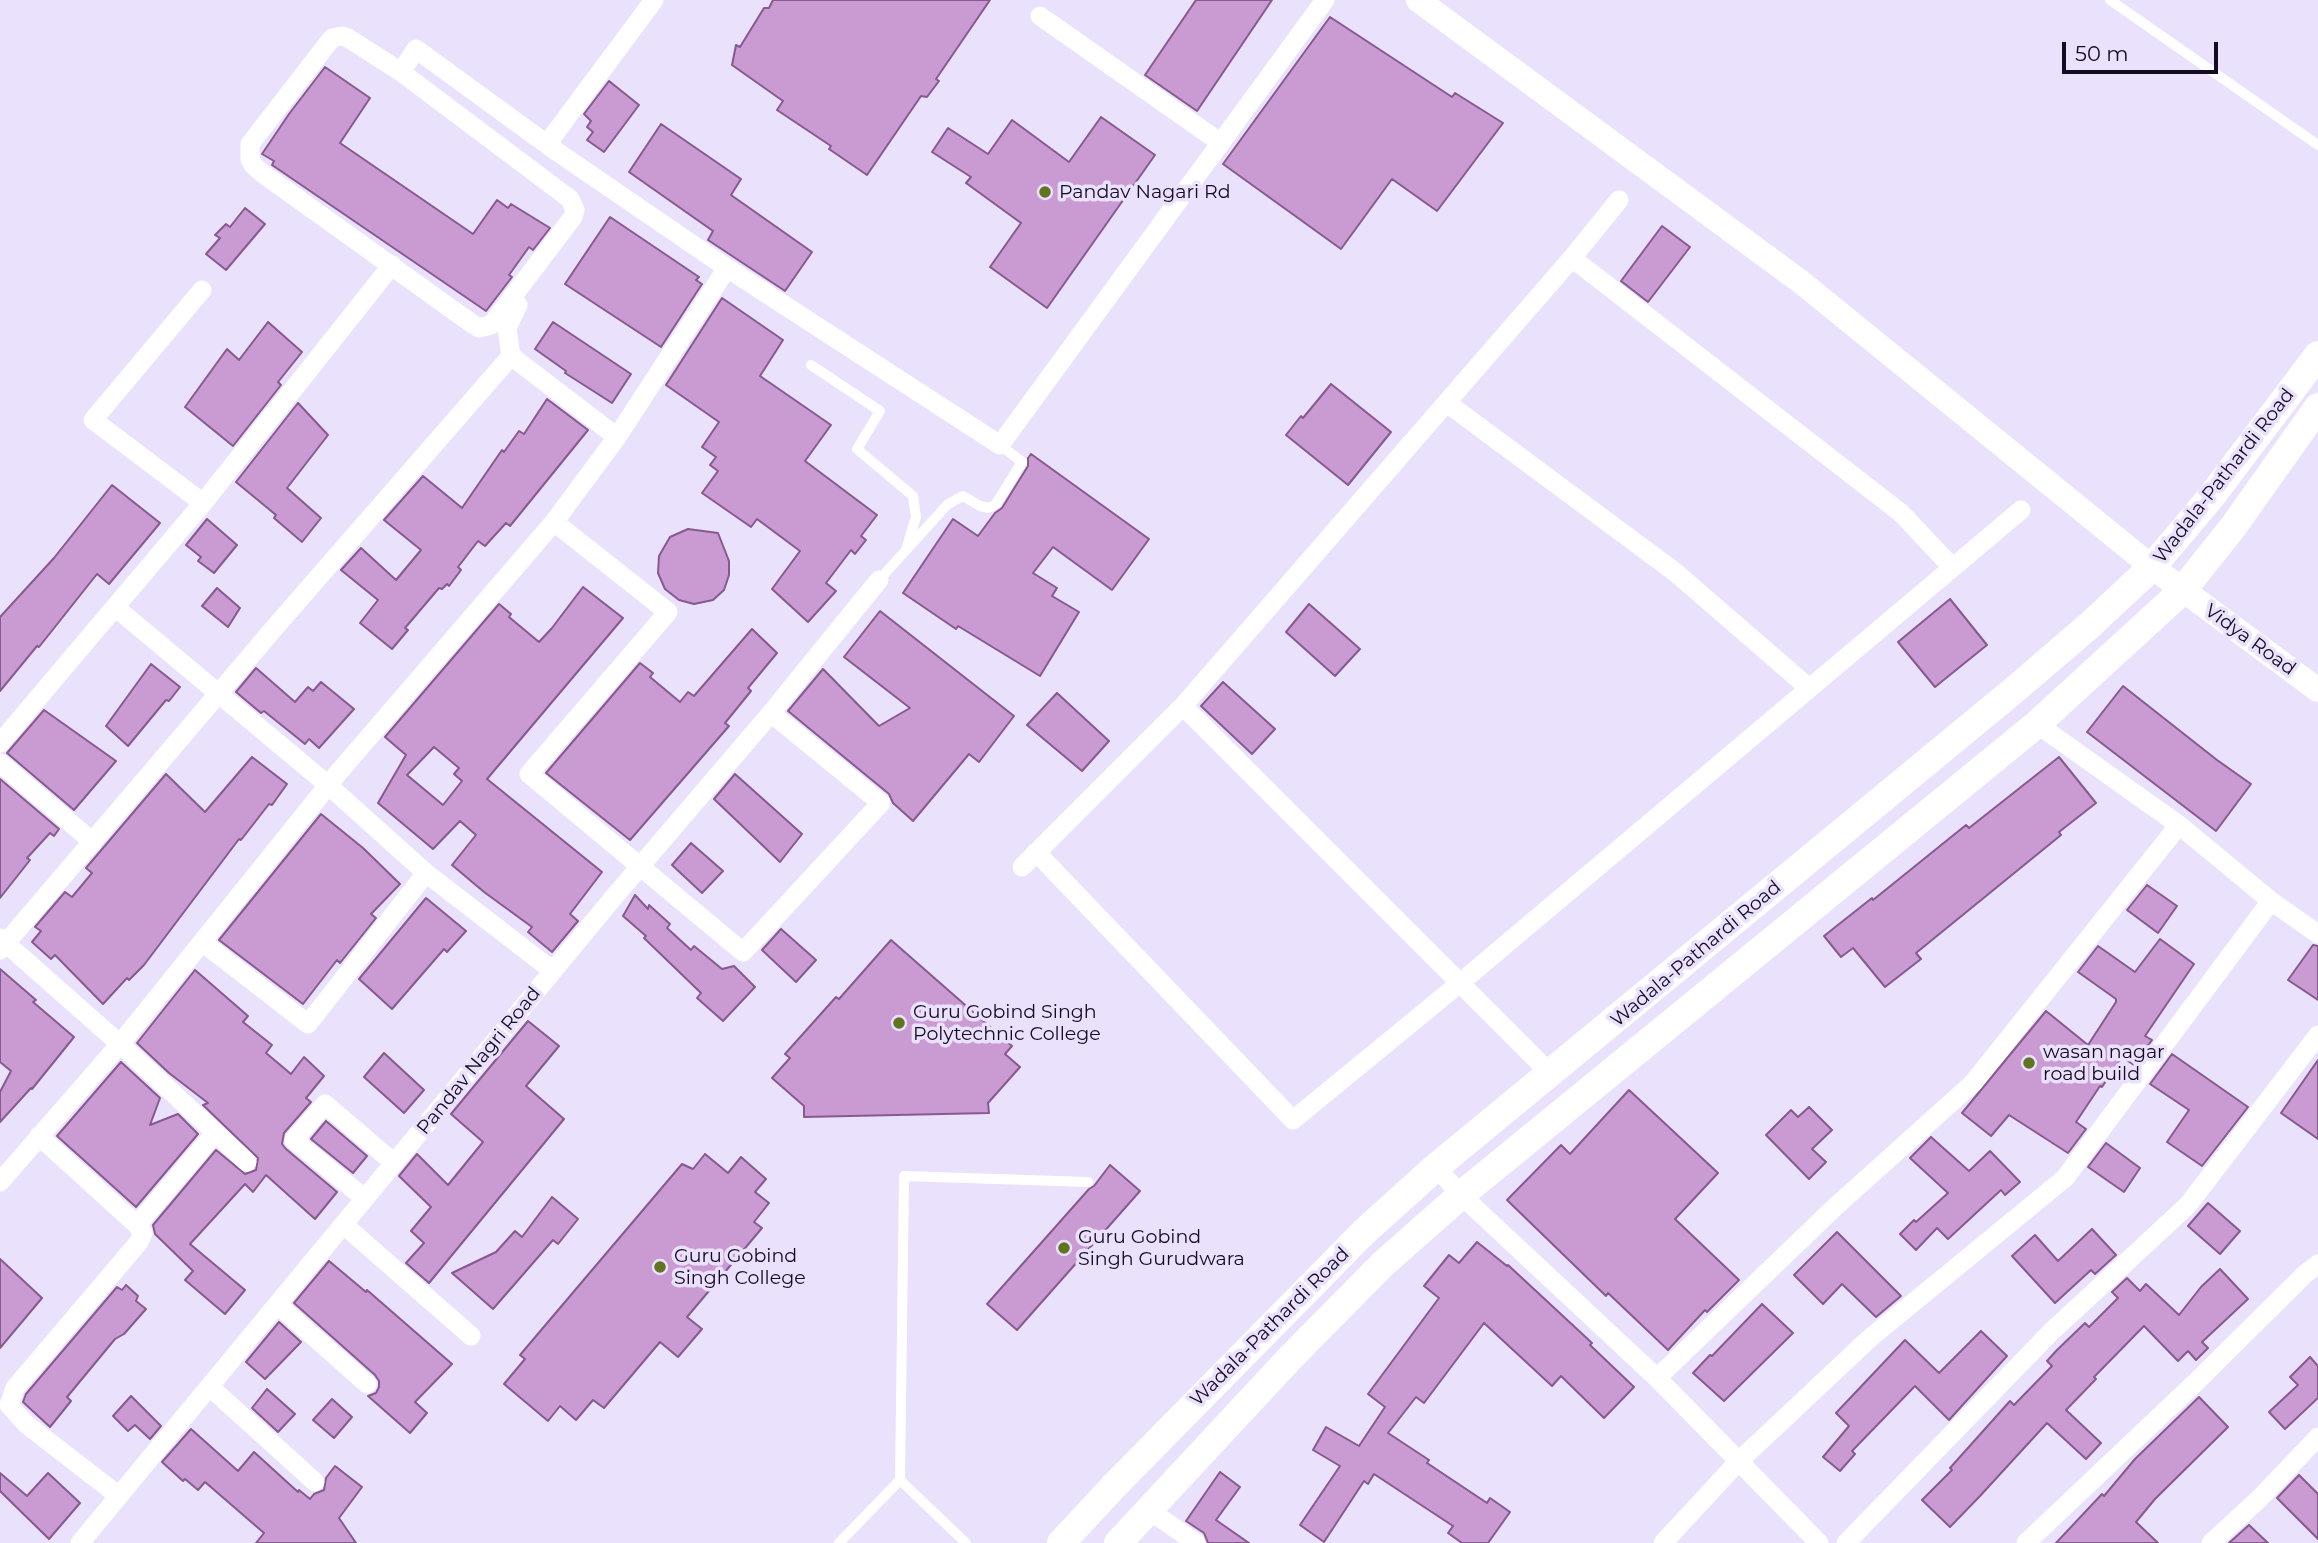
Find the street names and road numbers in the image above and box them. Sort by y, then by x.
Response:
street label: Wadala-Pathardi Road [2149,384,2299,568]
street label: Vidya Road [2200,599,2300,681]
street label: Wadala-Pathardi Road [1606,876,1786,1032]
street label: Pandav Nagri Road [412,983,546,1139]
street label: Wadala-Pathardi Road [1186,1243,1354,1411]

